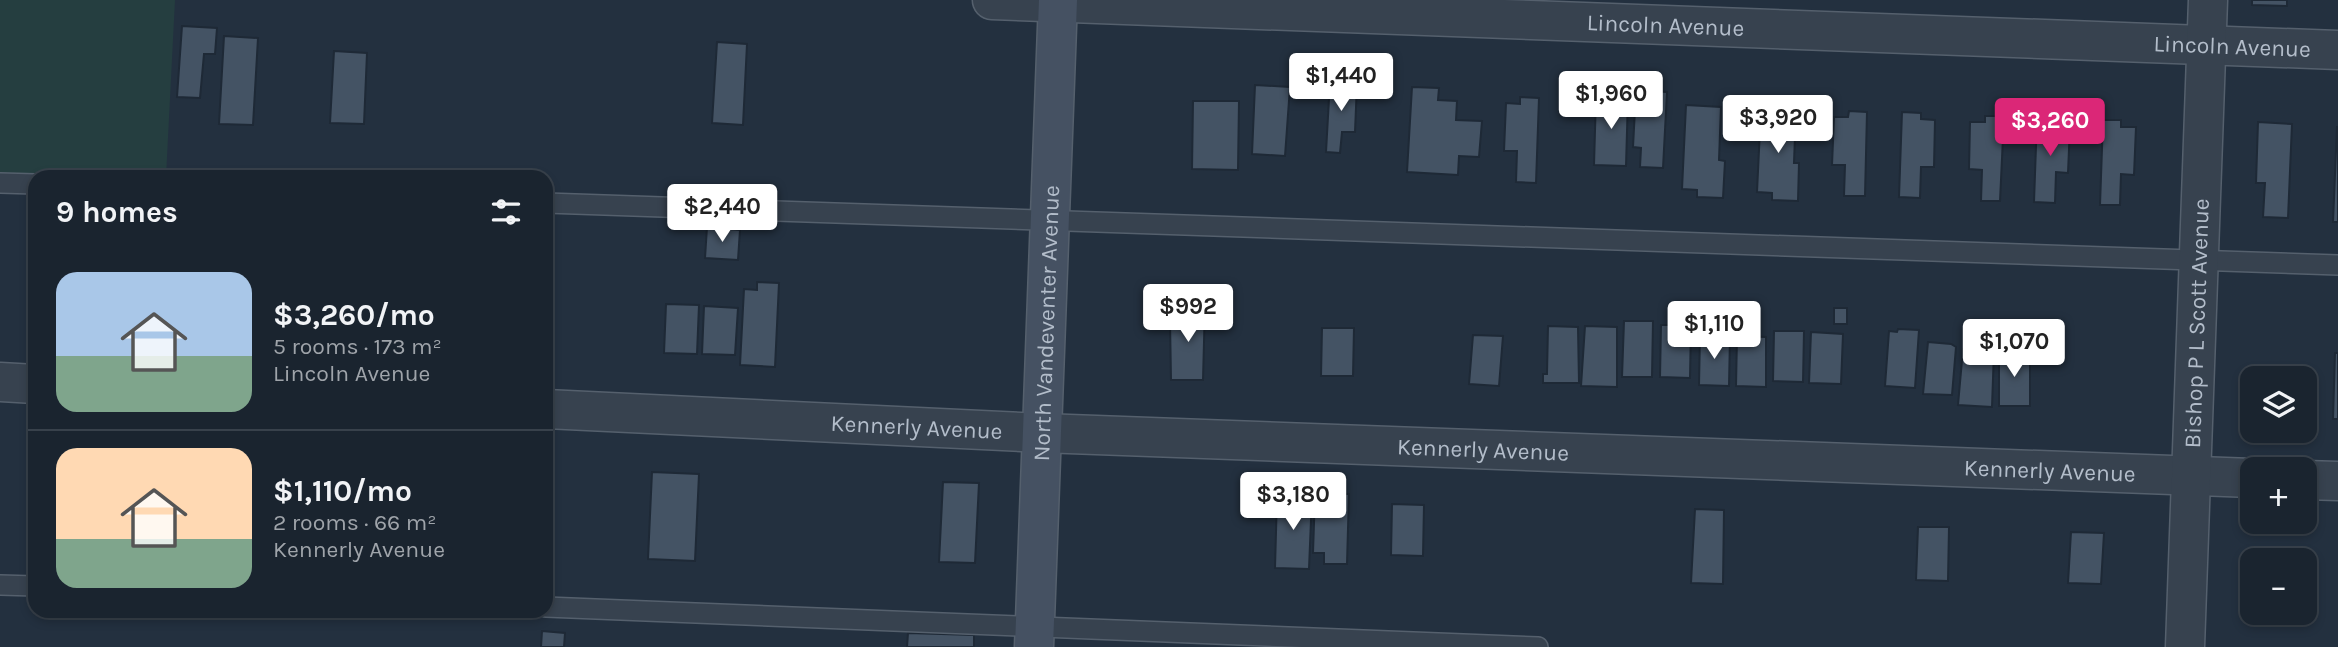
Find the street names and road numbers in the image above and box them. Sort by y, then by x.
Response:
street label: Lincoln Avenue [1586,9,1745,42]
street label: Lincoln Avenue [2153,30,2311,63]
street label: North Vandeventer Avenue [1028,185,1065,462]
street label: Bishop P L Scott Avenue [2179,198,2215,449]
street label: Kennerly Avenue [830,410,1003,445]
street label: Kennerly Avenue [1397,433,1570,467]
street label: Kennerly Avenue [1963,454,2136,488]

